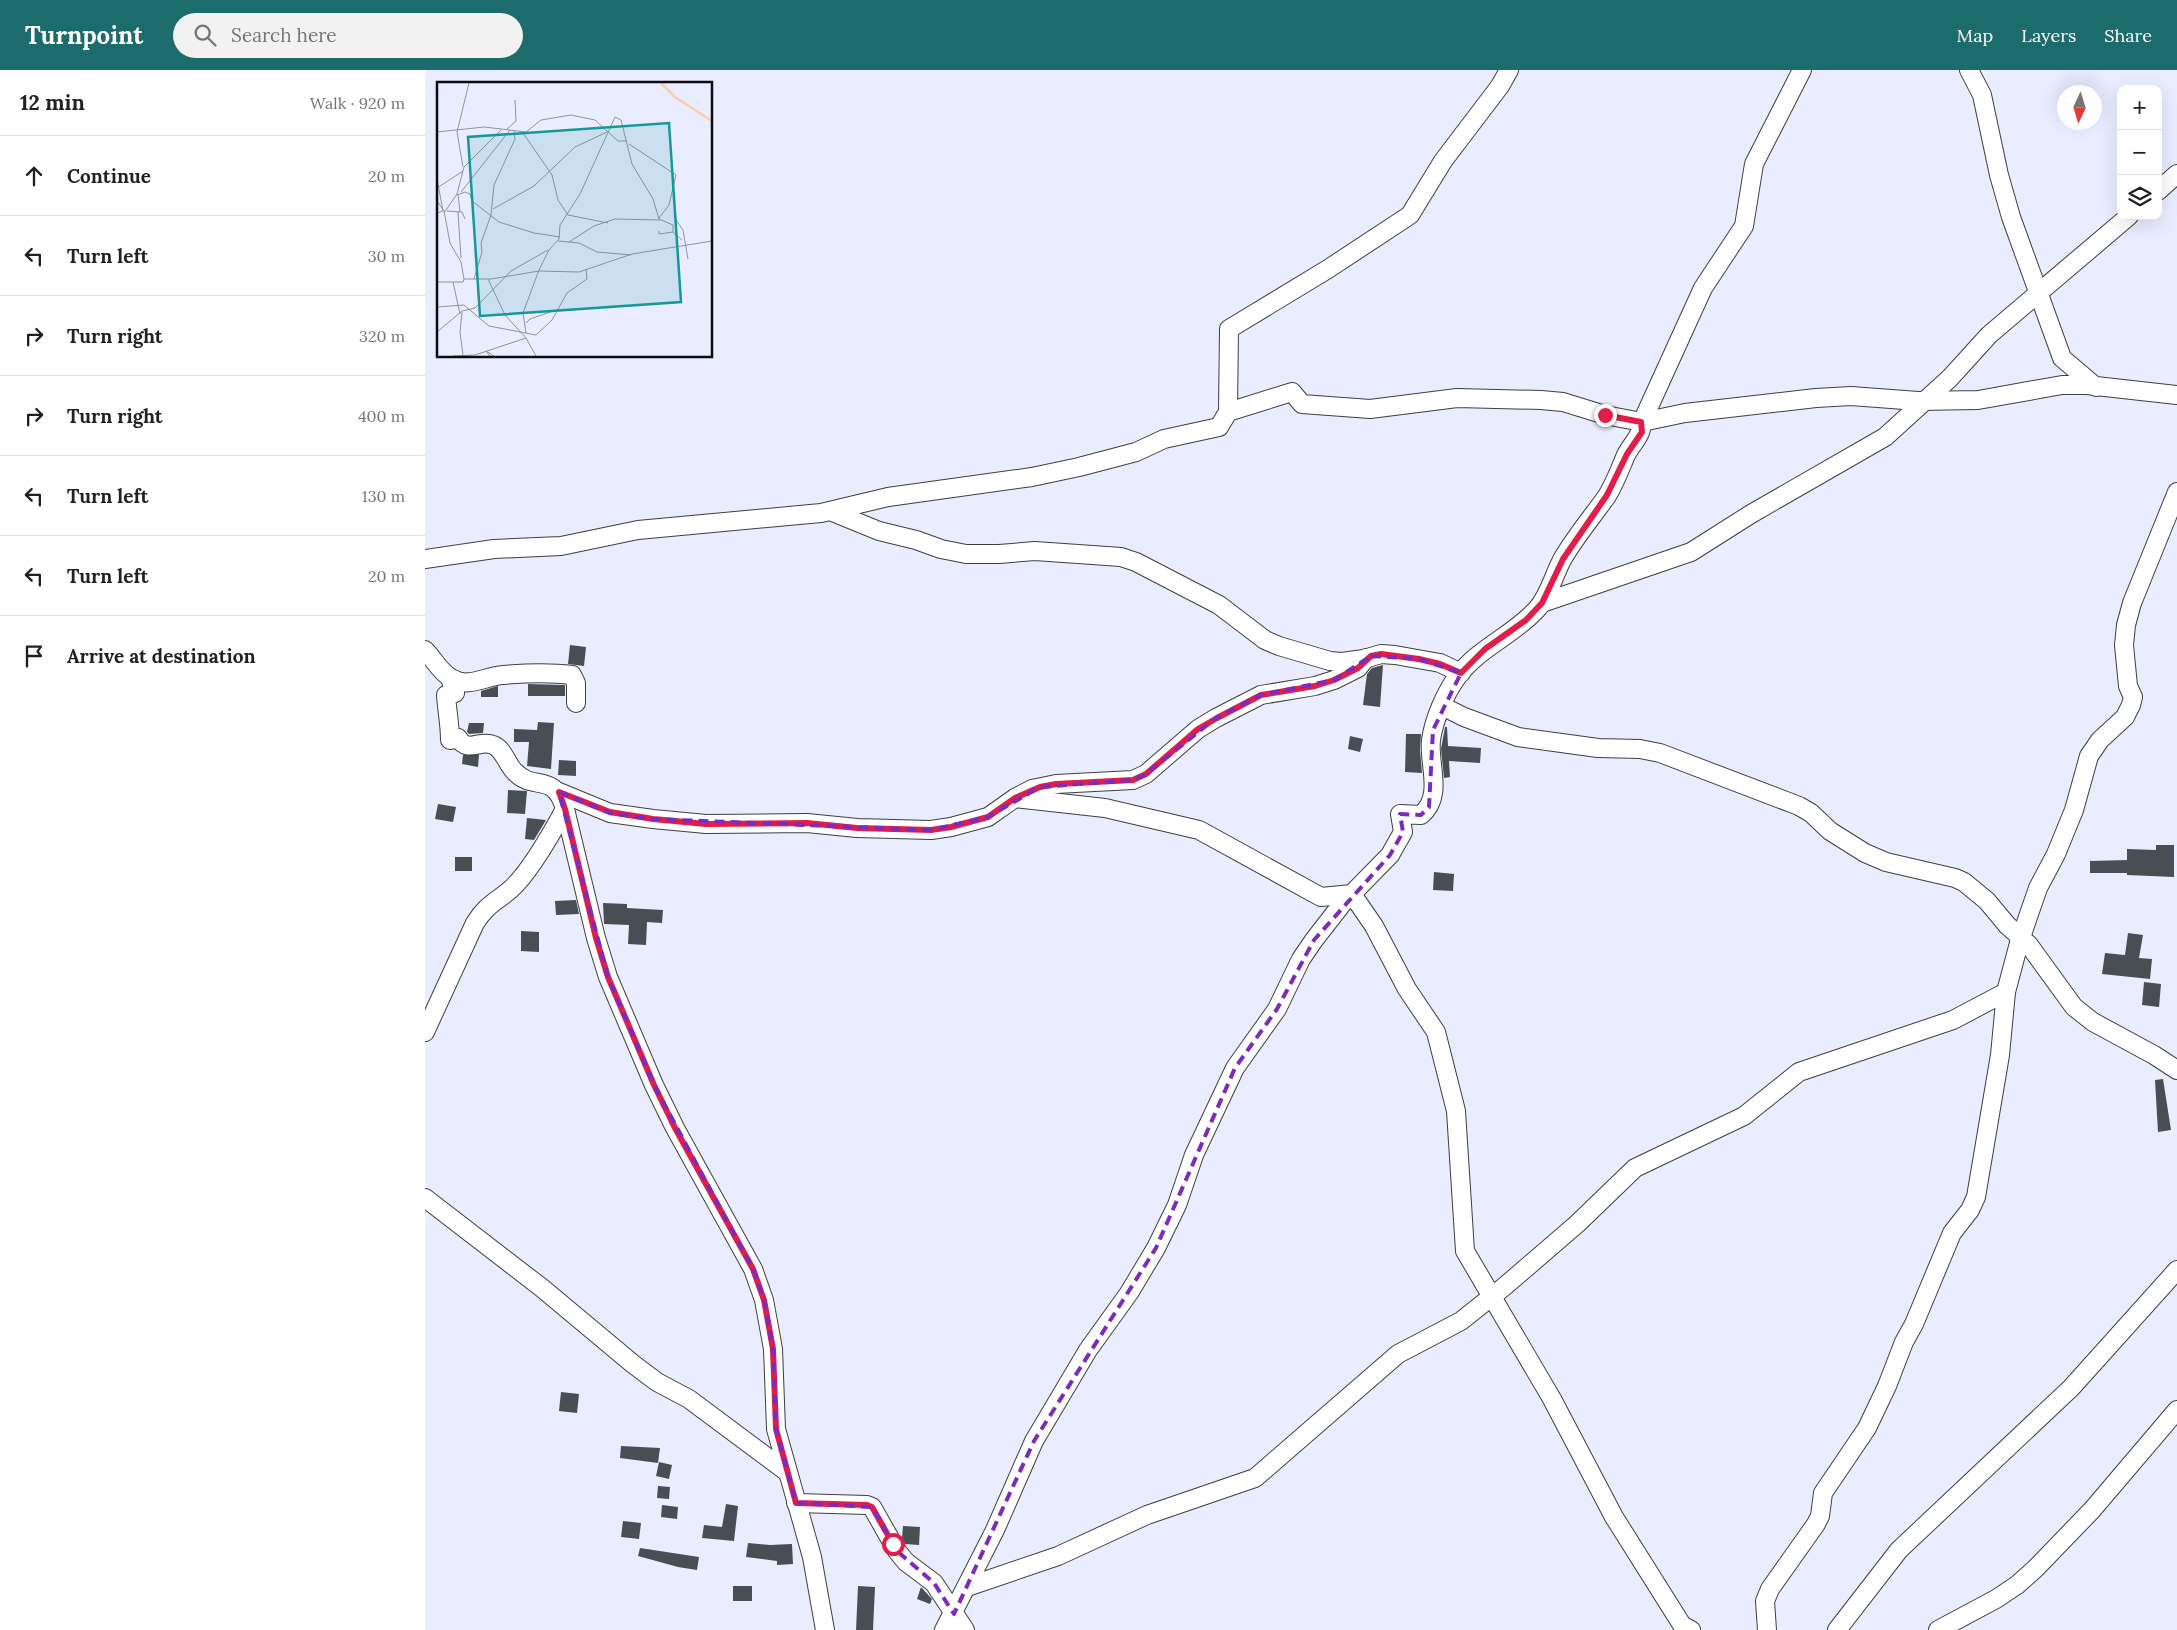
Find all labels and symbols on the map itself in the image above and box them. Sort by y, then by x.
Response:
inset map [437,82,713,358]
north arrow [2057,85,2102,130]
route end [1594,404,1617,427]
route start [882,1533,905,1556]

